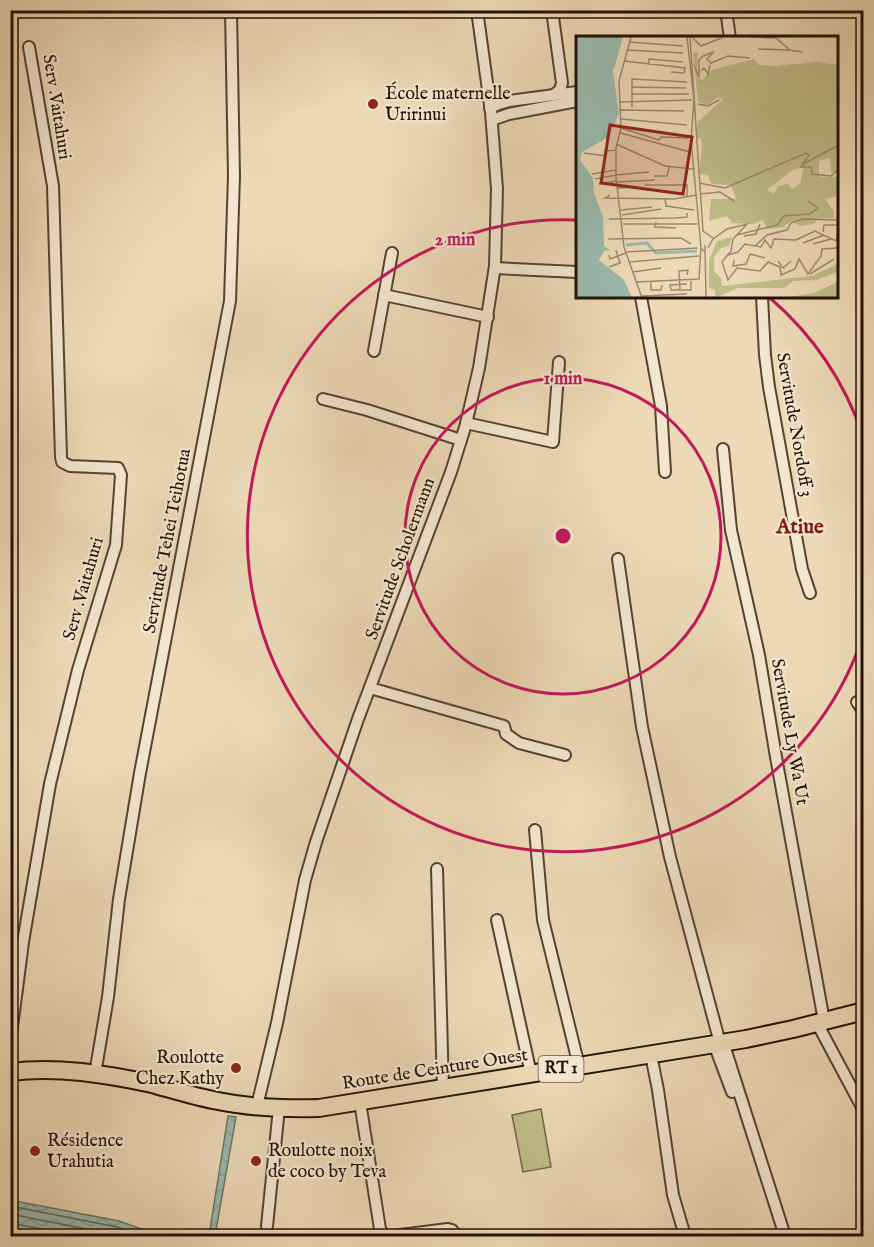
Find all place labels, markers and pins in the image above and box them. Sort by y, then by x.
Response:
place label: École maternelle Uririnui [385,81,510,127]
marker: École maternelle Uririnui [366,97,380,111]
centre of rings [553,526,573,546]
place label: Roulotte Chez Kathy [136,1047,224,1091]
marker: Roulotte Chez Kathy [229,1061,243,1075]
place label: Résidence Urahutia [47,1130,123,1174]
place label: Roulotte noix de coco by Teva [268,1140,387,1184]
marker: Résidence Urahutia [28,1144,42,1158]
marker: Roulotte noix de coco by Teva [249,1154,263,1168]

